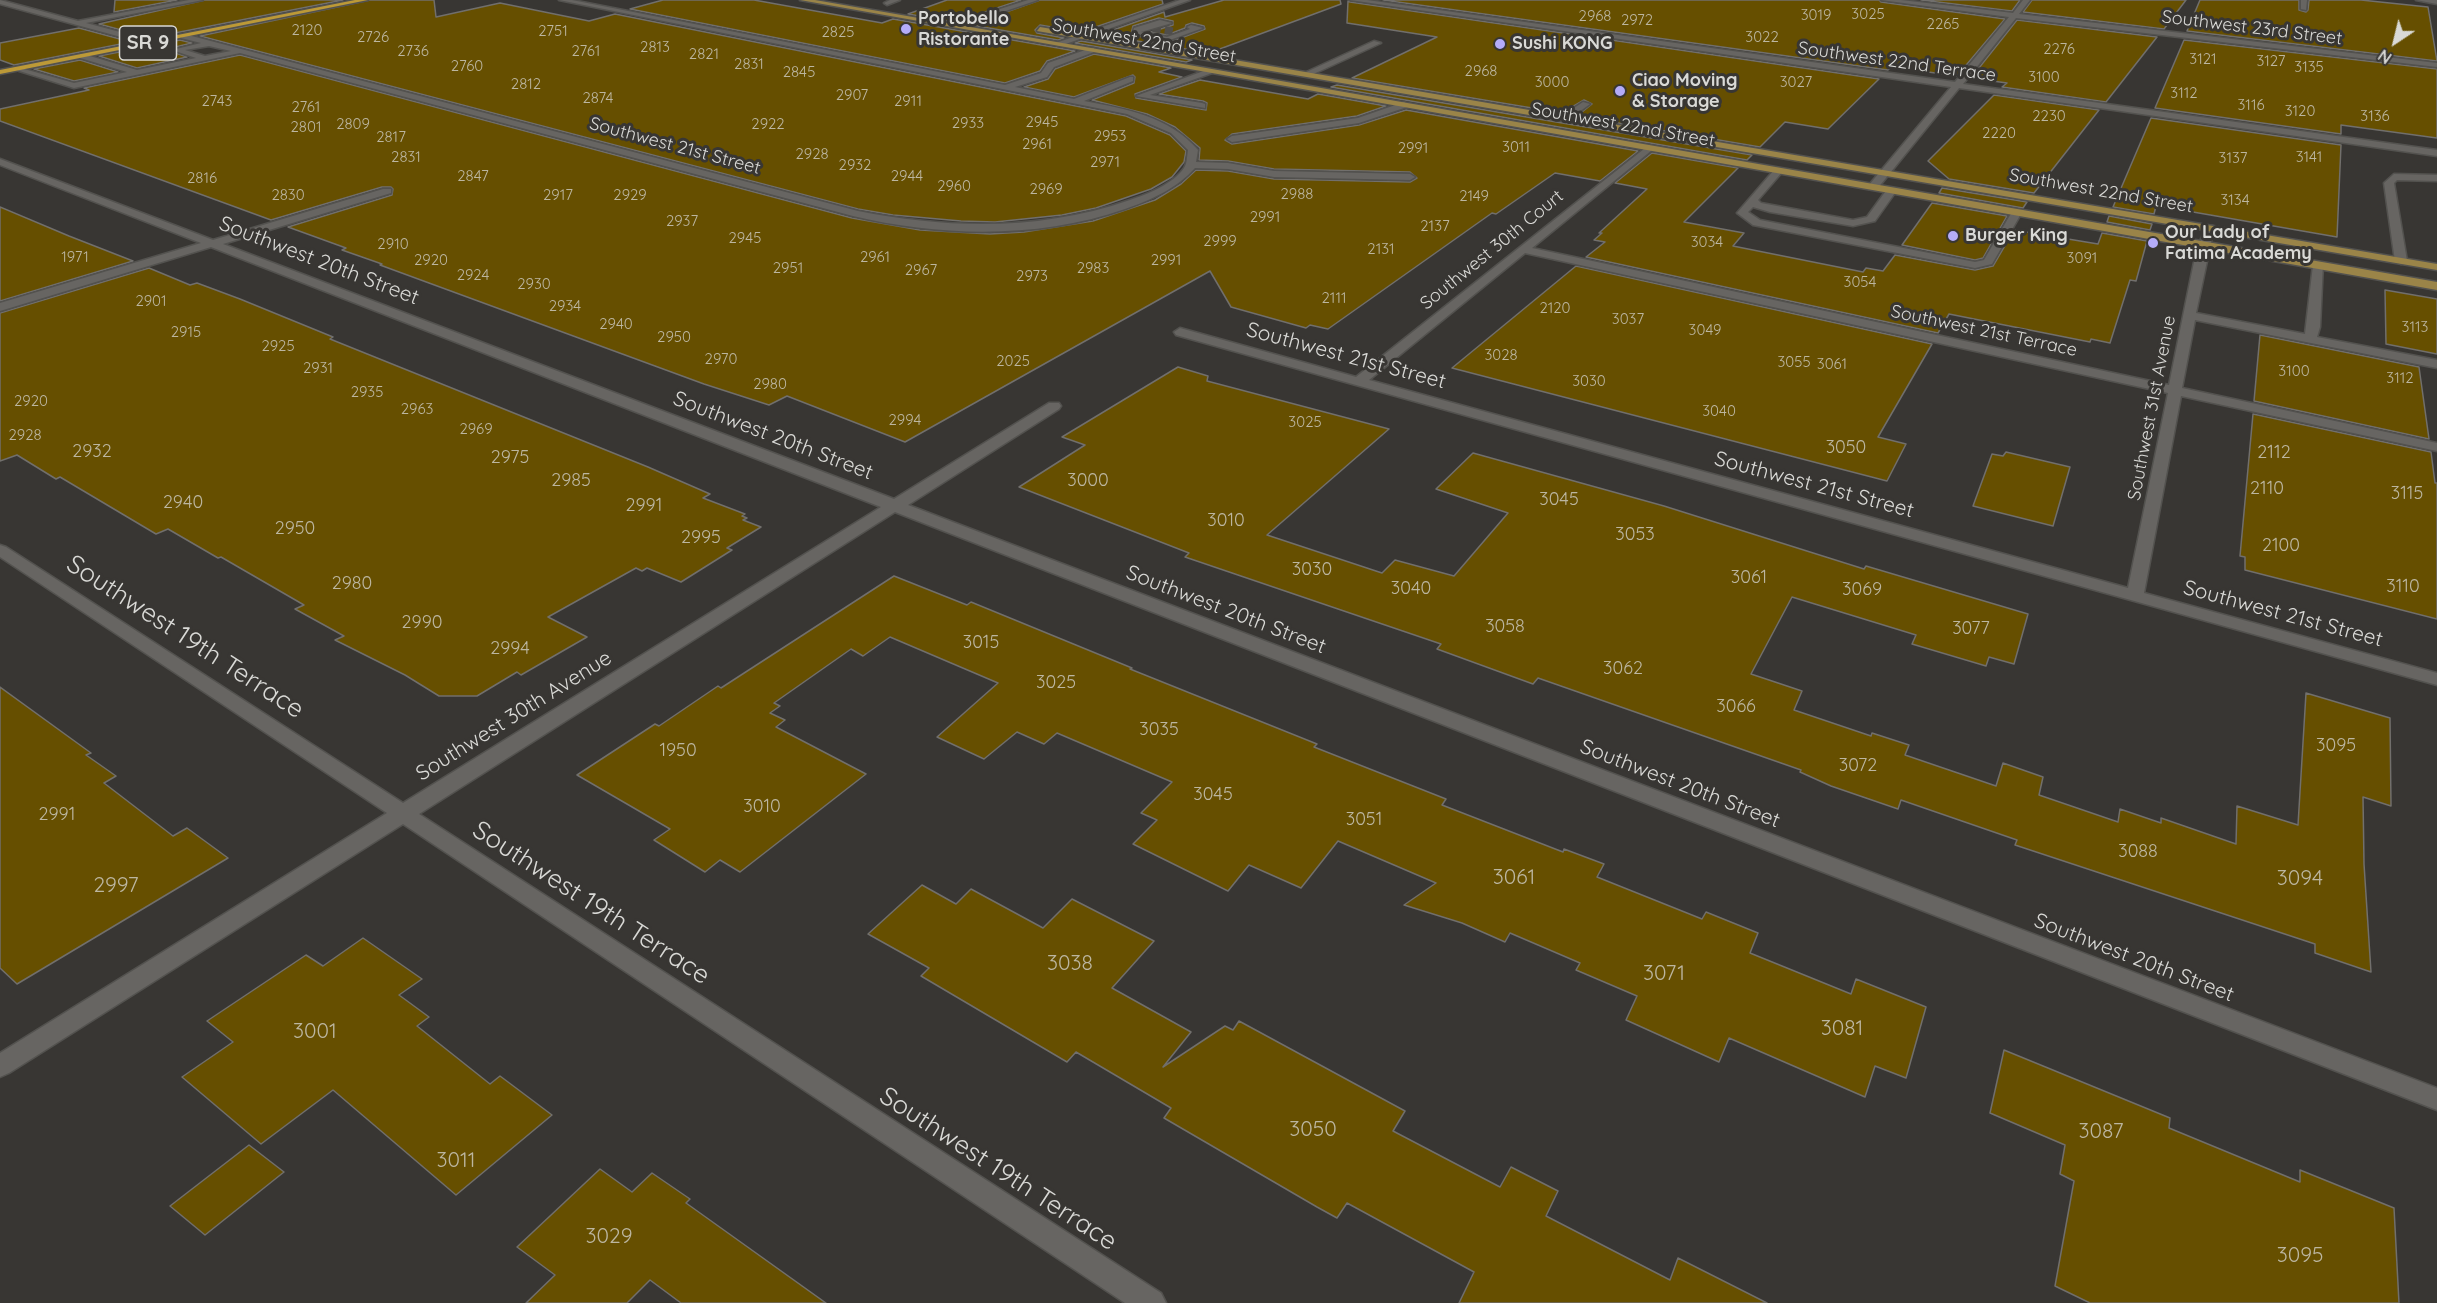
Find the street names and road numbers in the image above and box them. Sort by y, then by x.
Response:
street label: Southwest 23rd Street [2161,6,2343,50]
street label: Southwest 22nd Street [1050,14,1238,68]
road number: SR 9 [120,26,176,60]
street label: Southwest 22nd Terrace [1797,37,1997,87]
street label: Southwest 22nd Street [1529,98,1717,152]
street label: Southwest 21st Street [587,113,763,179]
street label: Southwest 22nd Street [2007,164,2195,218]
street label: Southwest 30th Court [1416,186,1568,314]
street label: Southwest 20th Street [215,211,423,311]
street label: Southwest 21st Terrace [1889,301,2079,361]
street label: Southwest 31st Avenue [2123,314,2181,502]
street label: Southwest 21st Street [1244,317,1448,395]
street label: Southwest 20th Street [669,386,877,486]
street label: Southwest 21st Street [1712,446,1916,524]
street label: Southwest 19th Terrace [60,549,310,725]
street label: Southwest 20th Street [1122,560,1330,660]
street label: Southwest 21st Street [2181,575,2385,653]
street label: Southwest 30th Avenue [412,645,616,787]
street label: Southwest 20th Street [1576,734,1784,834]
street label: Southwest 19th Terrace [466,815,716,991]
street label: Southwest 20th Street [2030,908,2238,1008]
street label: Southwest 19th Terrace [873,1081,1123,1257]

